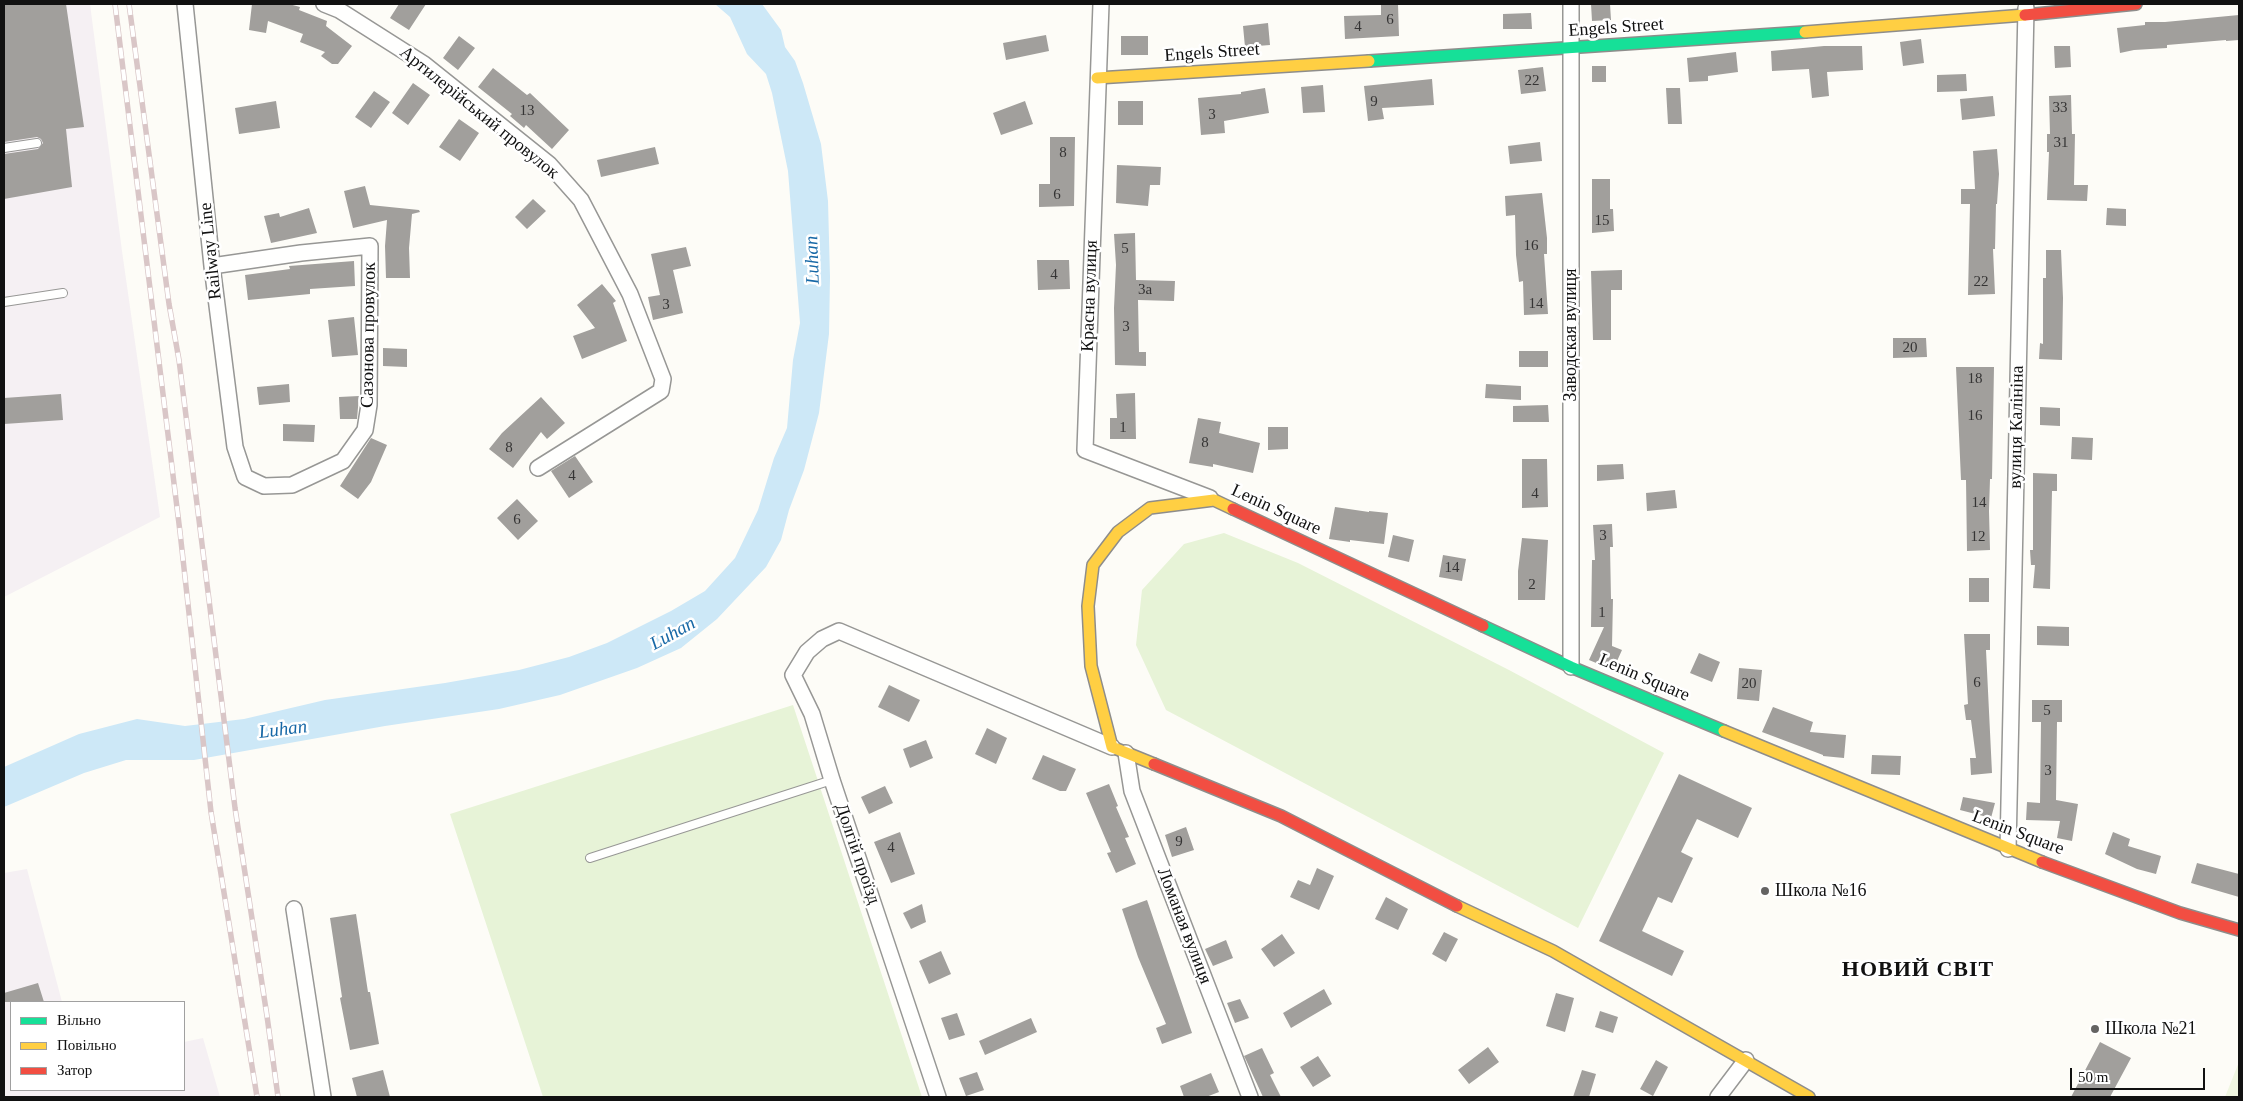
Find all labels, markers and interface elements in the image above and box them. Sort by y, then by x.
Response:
house number: 6 [1386,11,1394,29]
street label: Engels Street [1568,14,1664,42]
house number: 4 [1354,18,1362,36]
street label: Engels Street [1164,39,1260,67]
street label: Артилерійський провулок [395,42,563,184]
house number: 22 [1524,72,1540,90]
house number: 9 [1370,93,1378,111]
house number: 33 [2052,99,2068,117]
house number: 13 [520,102,534,120]
house number: 3 [1208,106,1216,124]
house number: 31 [2054,134,2068,152]
house number: 8 [1059,144,1067,162]
house number: 6 [1053,186,1061,204]
street label: Railway Line [195,201,227,301]
house number: 15 [1594,212,1610,230]
water label: Luhan [801,235,825,285]
house number: 16 [1524,237,1538,255]
street label: Красна вулиця [1077,240,1103,352]
house number: 5 [1121,240,1129,258]
street label: Сазонова провулок [357,262,381,408]
house number: 4 [1050,266,1058,284]
street label: Заводская вулиця [1560,269,1582,401]
house number: 22 [1974,273,1988,291]
house number: 3а [1138,281,1152,299]
house number: 14 [1528,295,1544,313]
house number: 3 [662,296,670,314]
house number: 3 [1122,318,1130,336]
house number: 20 [1902,339,1918,357]
street label: вулиця Калініна [2005,365,2029,489]
house number: 18 [1968,370,1982,388]
house number: 16 [1968,407,1982,425]
house number: 1 [1119,419,1127,437]
house number: 8 [1201,434,1209,452]
house number: 8 [505,439,513,457]
house number: 4 [568,467,576,485]
street label: Lenin Square [1228,480,1324,540]
house number: 4 [1531,485,1539,503]
house number: 14 [1972,494,1986,512]
house number: 6 [513,511,521,529]
house number: 3 [1599,527,1607,545]
house number: 12 [1970,528,1986,546]
house number: 14 [1444,559,1460,577]
house number: 2 [1528,576,1536,594]
house number: 1 [1598,604,1606,622]
water label: Luhan [646,612,700,656]
street label: Lenin Square [1595,649,1693,707]
house number: 6 [1973,674,1981,692]
house number: 20 [1742,675,1756,693]
house number: 5 [2043,702,2051,720]
water label: Luhan [258,716,308,744]
house number: 3 [2044,762,2052,780]
street label: Долгій проїзд [830,801,884,907]
street label: Lenin Square [1969,806,2067,860]
house number: 9 [1175,833,1183,851]
house number: 4 [887,839,895,857]
street label: Ломаная вулиця [1152,865,1216,987]
place label: Школа №16 [1775,880,1866,902]
marker: Школа №16 [1759,885,1771,897]
district label: НОВИЙ СВІТ [1841,957,1995,983]
legend [10,1001,185,1091]
text: Вільно [57,1012,101,1028]
place label: Школа №21 [2105,1018,2196,1040]
marker: Школа №21 [2089,1023,2101,1035]
text: Повільно [57,1037,116,1053]
scale bar [2073,1058,2208,1090]
text: Затор [57,1062,92,1078]
text: 50 m [2078,1069,2108,1085]

